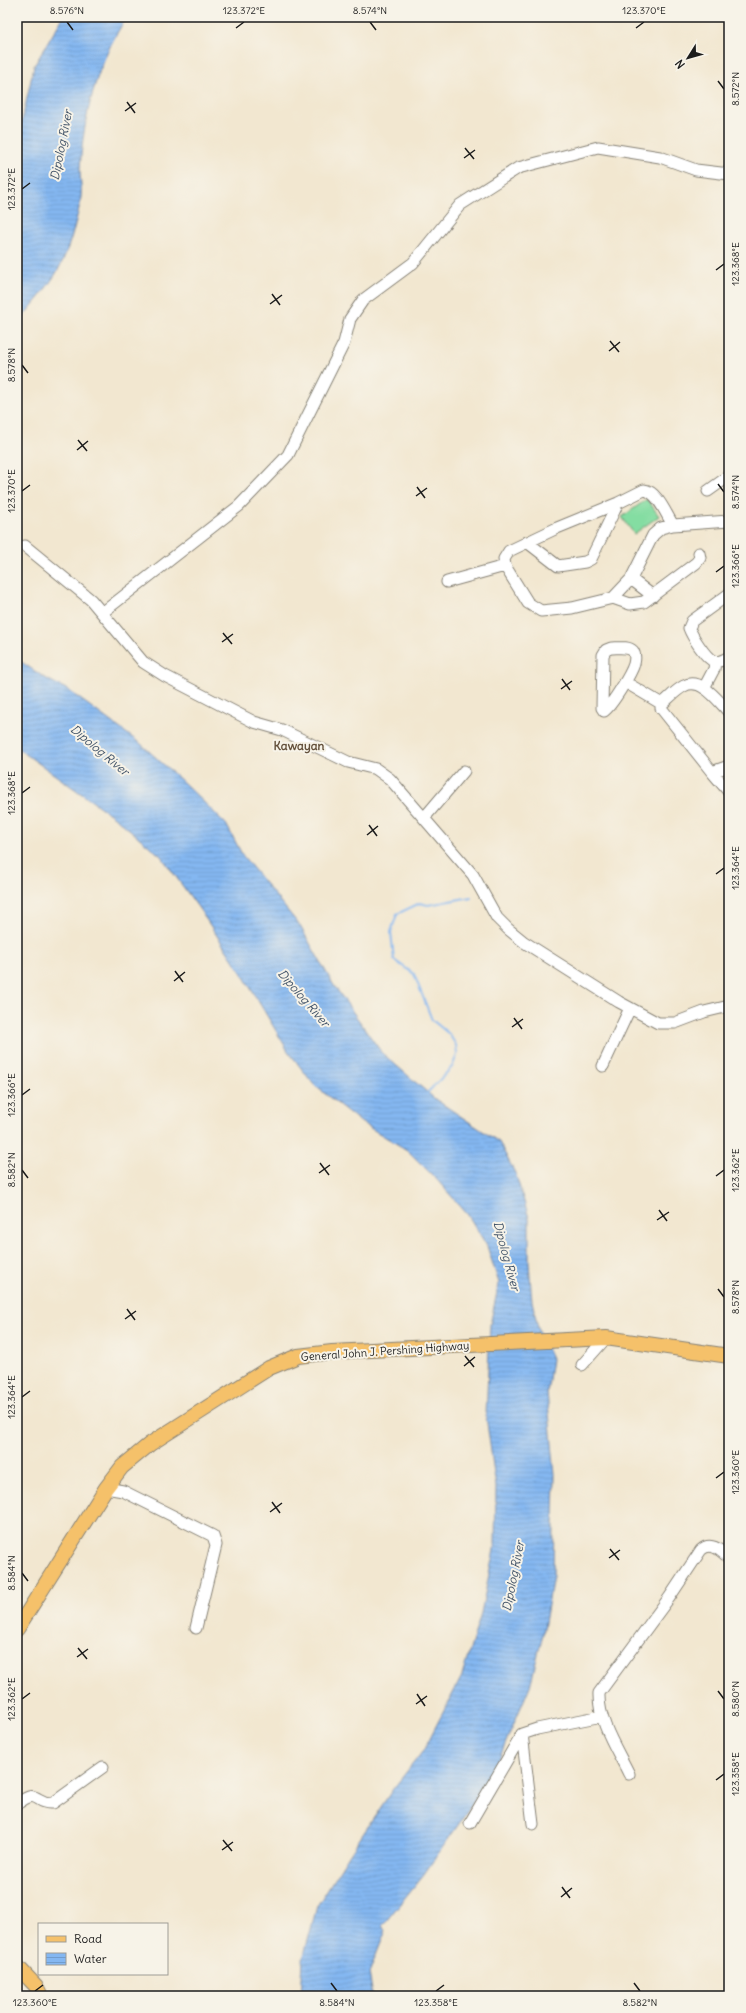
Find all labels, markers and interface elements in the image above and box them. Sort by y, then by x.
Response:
text: 8.576°N [50,4,84,17]
text: 123.372°E [223,4,265,17]
text: 8.574°N [353,4,387,17]
text: 123.370°E [622,4,666,17]
north arrow [668,38,708,78]
text: N [672,57,688,71]
text: 8.572°N [729,72,742,106]
water label: Dipolog River [47,107,76,181]
text: 123.372°E [5,168,18,210]
text: 123.368°E [729,242,742,286]
text: 8.578°N [5,348,18,382]
text: 123.370°E [5,469,18,513]
text: 8.574°N [729,475,742,509]
text: 123.366°E [729,544,742,588]
water label: Dipolog River [68,721,134,780]
district label: Kawayan [273,738,325,754]
text: 123.368°E [5,771,18,815]
text: 123.364°E [729,846,742,890]
water label: Dipolog River [275,966,334,1031]
text: 123.366°E [5,1073,18,1117]
text: 123.362°E [729,1148,742,1192]
text: 8.582°N [5,1152,18,1188]
water label: Dipolog River [491,1220,524,1294]
text: 8.578°N [729,1280,742,1314]
street label: General John J. Pershing Highway [300,1338,470,1364]
text: 123.364°E [5,1375,18,1419]
text: 123.360°E [729,1450,742,1494]
water label: Dipolog River [499,1538,528,1612]
text: 8.584°N [5,1555,18,1591]
text: 123.362°E [5,1677,18,1721]
text: 8.580°N [729,1681,742,1717]
text: 123.358°E [729,1752,742,1796]
legend [38,1923,168,1975]
text: Road [74,1931,102,1946]
text: Water [74,1951,107,1966]
text: 123.360°E [13,1996,57,2009]
text: 8.584°N [319,1996,355,2009]
text: 123.358°E [414,1996,458,2009]
text: 8.582°N [622,1996,658,2009]

